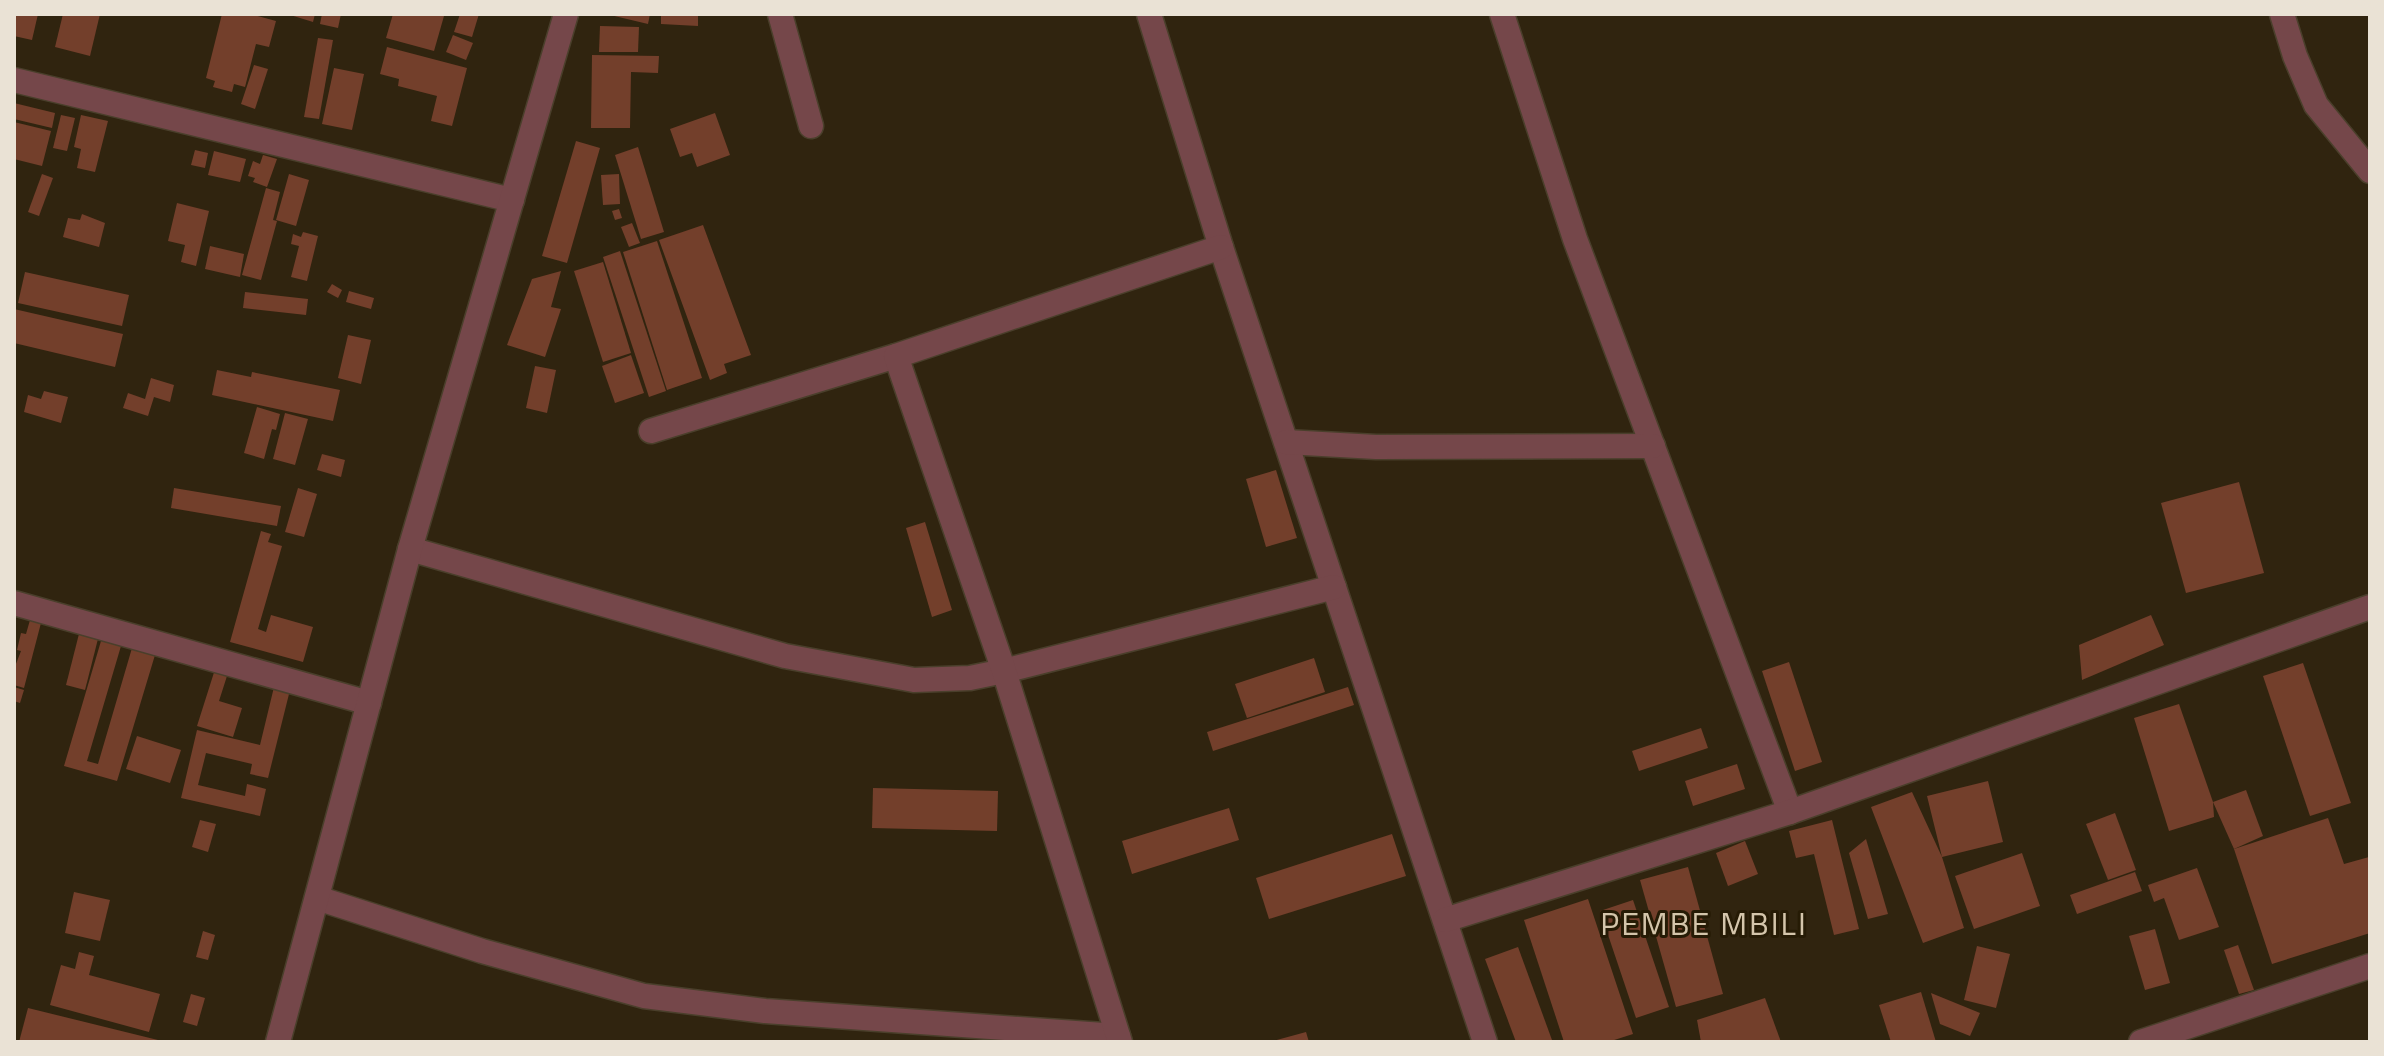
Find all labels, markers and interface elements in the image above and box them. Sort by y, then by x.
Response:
district label: PEMBE MBILI [1600,899,1808,947]

